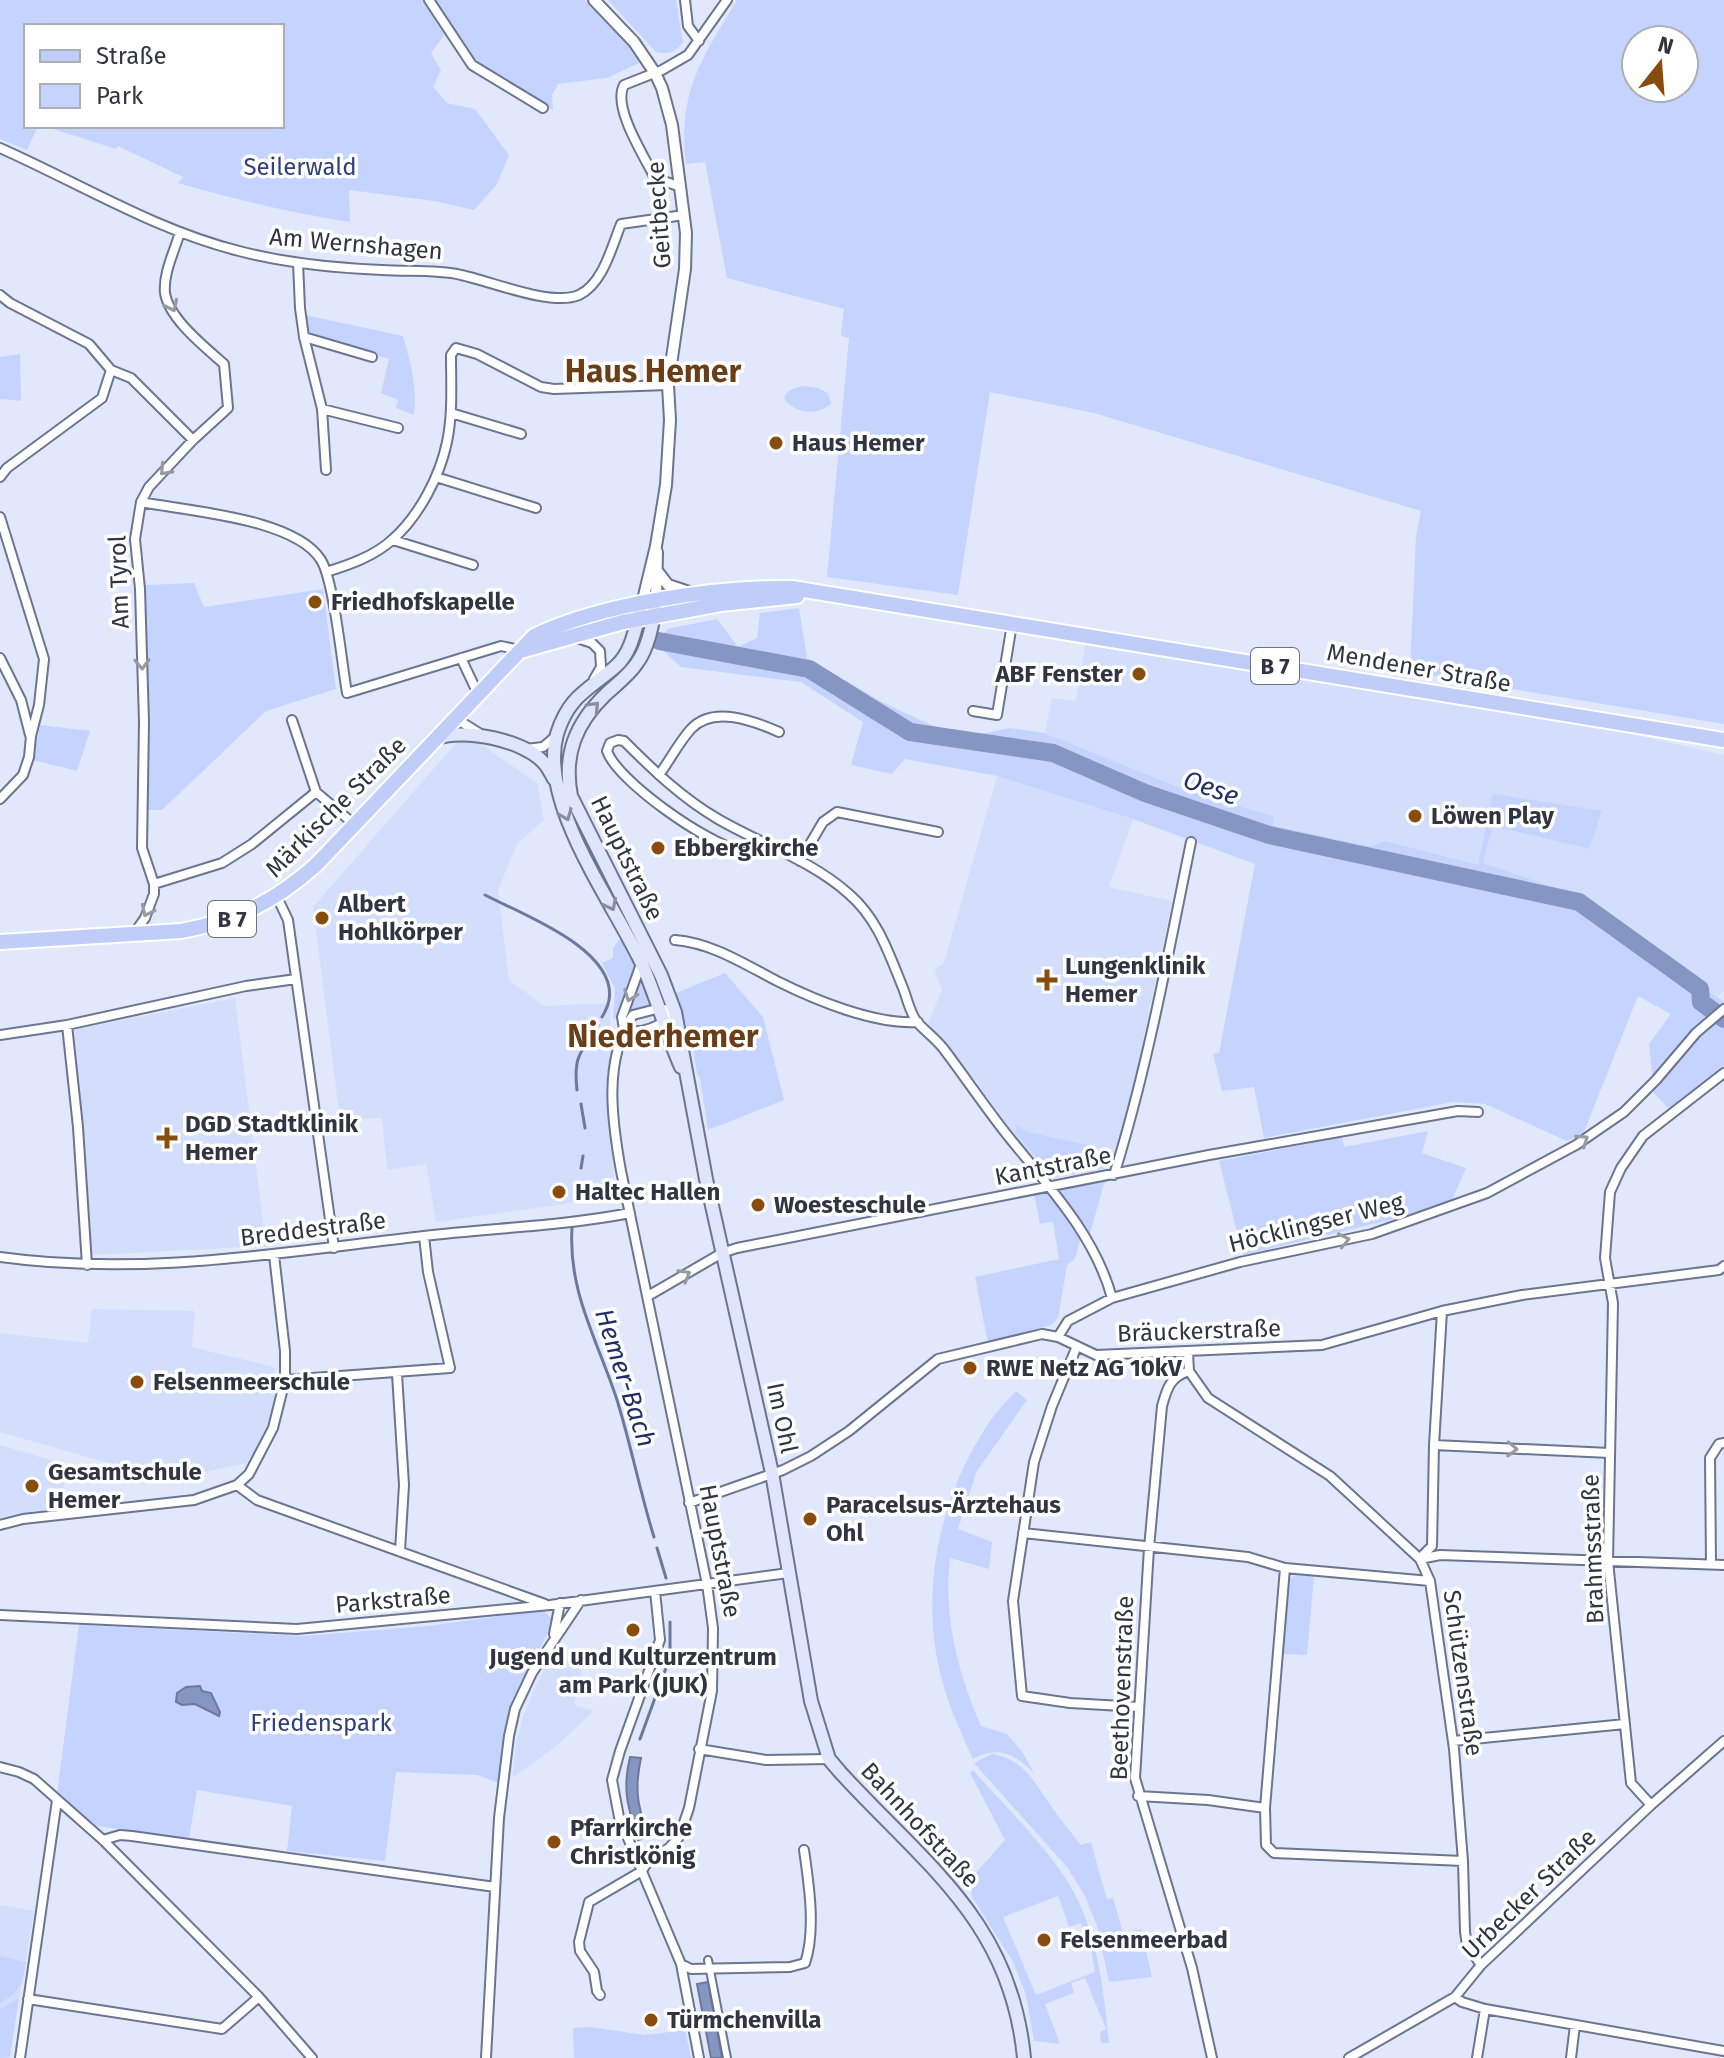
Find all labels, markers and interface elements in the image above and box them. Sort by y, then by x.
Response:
legend [24,24,284,128]
north arrow [1620,24,1700,104]
text: N [1655,30,1677,60]
text: Straße [96,42,167,70]
text: Park [96,82,144,110]
park label: Seilerwald [243,153,357,181]
street label: Geitbecke [641,160,677,270]
street label: Am Wernshagen [268,222,444,266]
one-way arrow [162,298,178,313]
district label: Haus Hemer [565,352,742,390]
place label: Haus Hemer [792,429,925,457]
marker: Haus Hemer [767,434,785,452]
one-way arrow [159,461,174,475]
street label: Am Tyrol [103,535,135,629]
place label: Friedhofskapelle [331,588,515,616]
marker: Friedhofskapelle [306,593,324,611]
street label: Mendener Straße [1325,638,1513,698]
road number: B 7 [1251,648,1299,684]
one-way arrow [134,658,151,671]
place label: ABF Fenster [994,660,1123,688]
marker: ABF Fenster [1130,665,1148,683]
one-way arrow [585,702,600,716]
street label: Märkische Straße [260,731,412,883]
water label: Oese [1179,764,1243,812]
street label: Hauptstraße [585,791,669,925]
place label: Löwen Play [1431,802,1554,830]
one-way arrow [556,807,573,821]
marker: Löwen Play [1406,807,1424,825]
place label: Ebbergkirche [674,834,819,862]
marker: Ebbergkirche [649,839,667,857]
place label: Albert Hohlkörper [337,890,463,946]
one-way arrow [602,897,617,912]
road number: B 7 [208,901,256,937]
one-way arrow [141,902,157,917]
marker: Albert Hohlkörper [313,909,331,927]
place label: Lungenklinik Hemer [1065,952,1206,1008]
marker: Lungenklinik Hemer [1036,969,1058,991]
one-way arrow [623,988,639,1002]
district label: Niederhemer [567,1017,759,1055]
place label: DGD Stadtklinik Hemer [185,1110,359,1166]
marker: DGD Stadtklinik Hemer [156,1127,178,1149]
one-way arrow [1574,1135,1588,1150]
street label: Kantstraße [992,1141,1114,1191]
place label: Haltec Hallen [575,1178,720,1206]
marker: Haltec Hallen [550,1183,568,1201]
street label: Höcklingser Weg [1226,1188,1407,1258]
place label: Woesteschule [774,1191,926,1219]
marker: Woesteschule [749,1196,767,1214]
street label: Breddestraße [239,1206,387,1252]
one-way arrow [1337,1232,1351,1249]
one-way arrow [676,1269,691,1285]
water label: Hemer-Bach [588,1305,662,1451]
street label: Bräuckerstraße [1116,1314,1282,1348]
place label: RWE Netz AG 10kV [986,1354,1183,1382]
marker: RWE Netz AG 10kV [961,1359,979,1377]
place label: Felsenmeerschule [153,1368,350,1396]
marker: Felsenmeerschule [128,1373,146,1391]
street label: Im Ohl [761,1380,803,1456]
one-way arrow [1506,1440,1519,1457]
place label: Gesamtschule Hemer [48,1458,202,1514]
street label: Brahmsstraße [1576,1473,1610,1625]
marker: Gesamtschule Hemer [23,1477,41,1495]
street label: Hauptstraße [693,1482,747,1620]
place label: Paracelsus-Ärztehaus Ohl [826,1491,1061,1547]
marker: Paracelsus-Ärztehaus Ohl [801,1510,819,1528]
street label: Parkstraße [334,1581,452,1619]
street label: Schützenstraße [1437,1588,1489,1758]
street label: Beethovenstraße [1105,1595,1139,1781]
marker: Jugend und Kulturzentrum am Park (JUK) [624,1621,642,1639]
place label: Jugend und Kulturzentrum am Park (JUK) [488,1643,777,1699]
park label: Friedenspark [250,1709,392,1737]
street label: Bahnhofstraße [855,1757,985,1893]
place label: Pfarrkirche Christkönig [570,1814,696,1870]
street label: Urbecker Straße [1456,1823,1602,1965]
marker: Pfarrkirche Christkönig [545,1833,563,1851]
place label: Felsenmeerbad [1060,1926,1228,1954]
marker: Felsenmeerbad [1035,1931,1053,1949]
place label: Türmchenvilla [667,2006,821,2034]
marker: Türmchenvilla [642,2011,660,2029]

